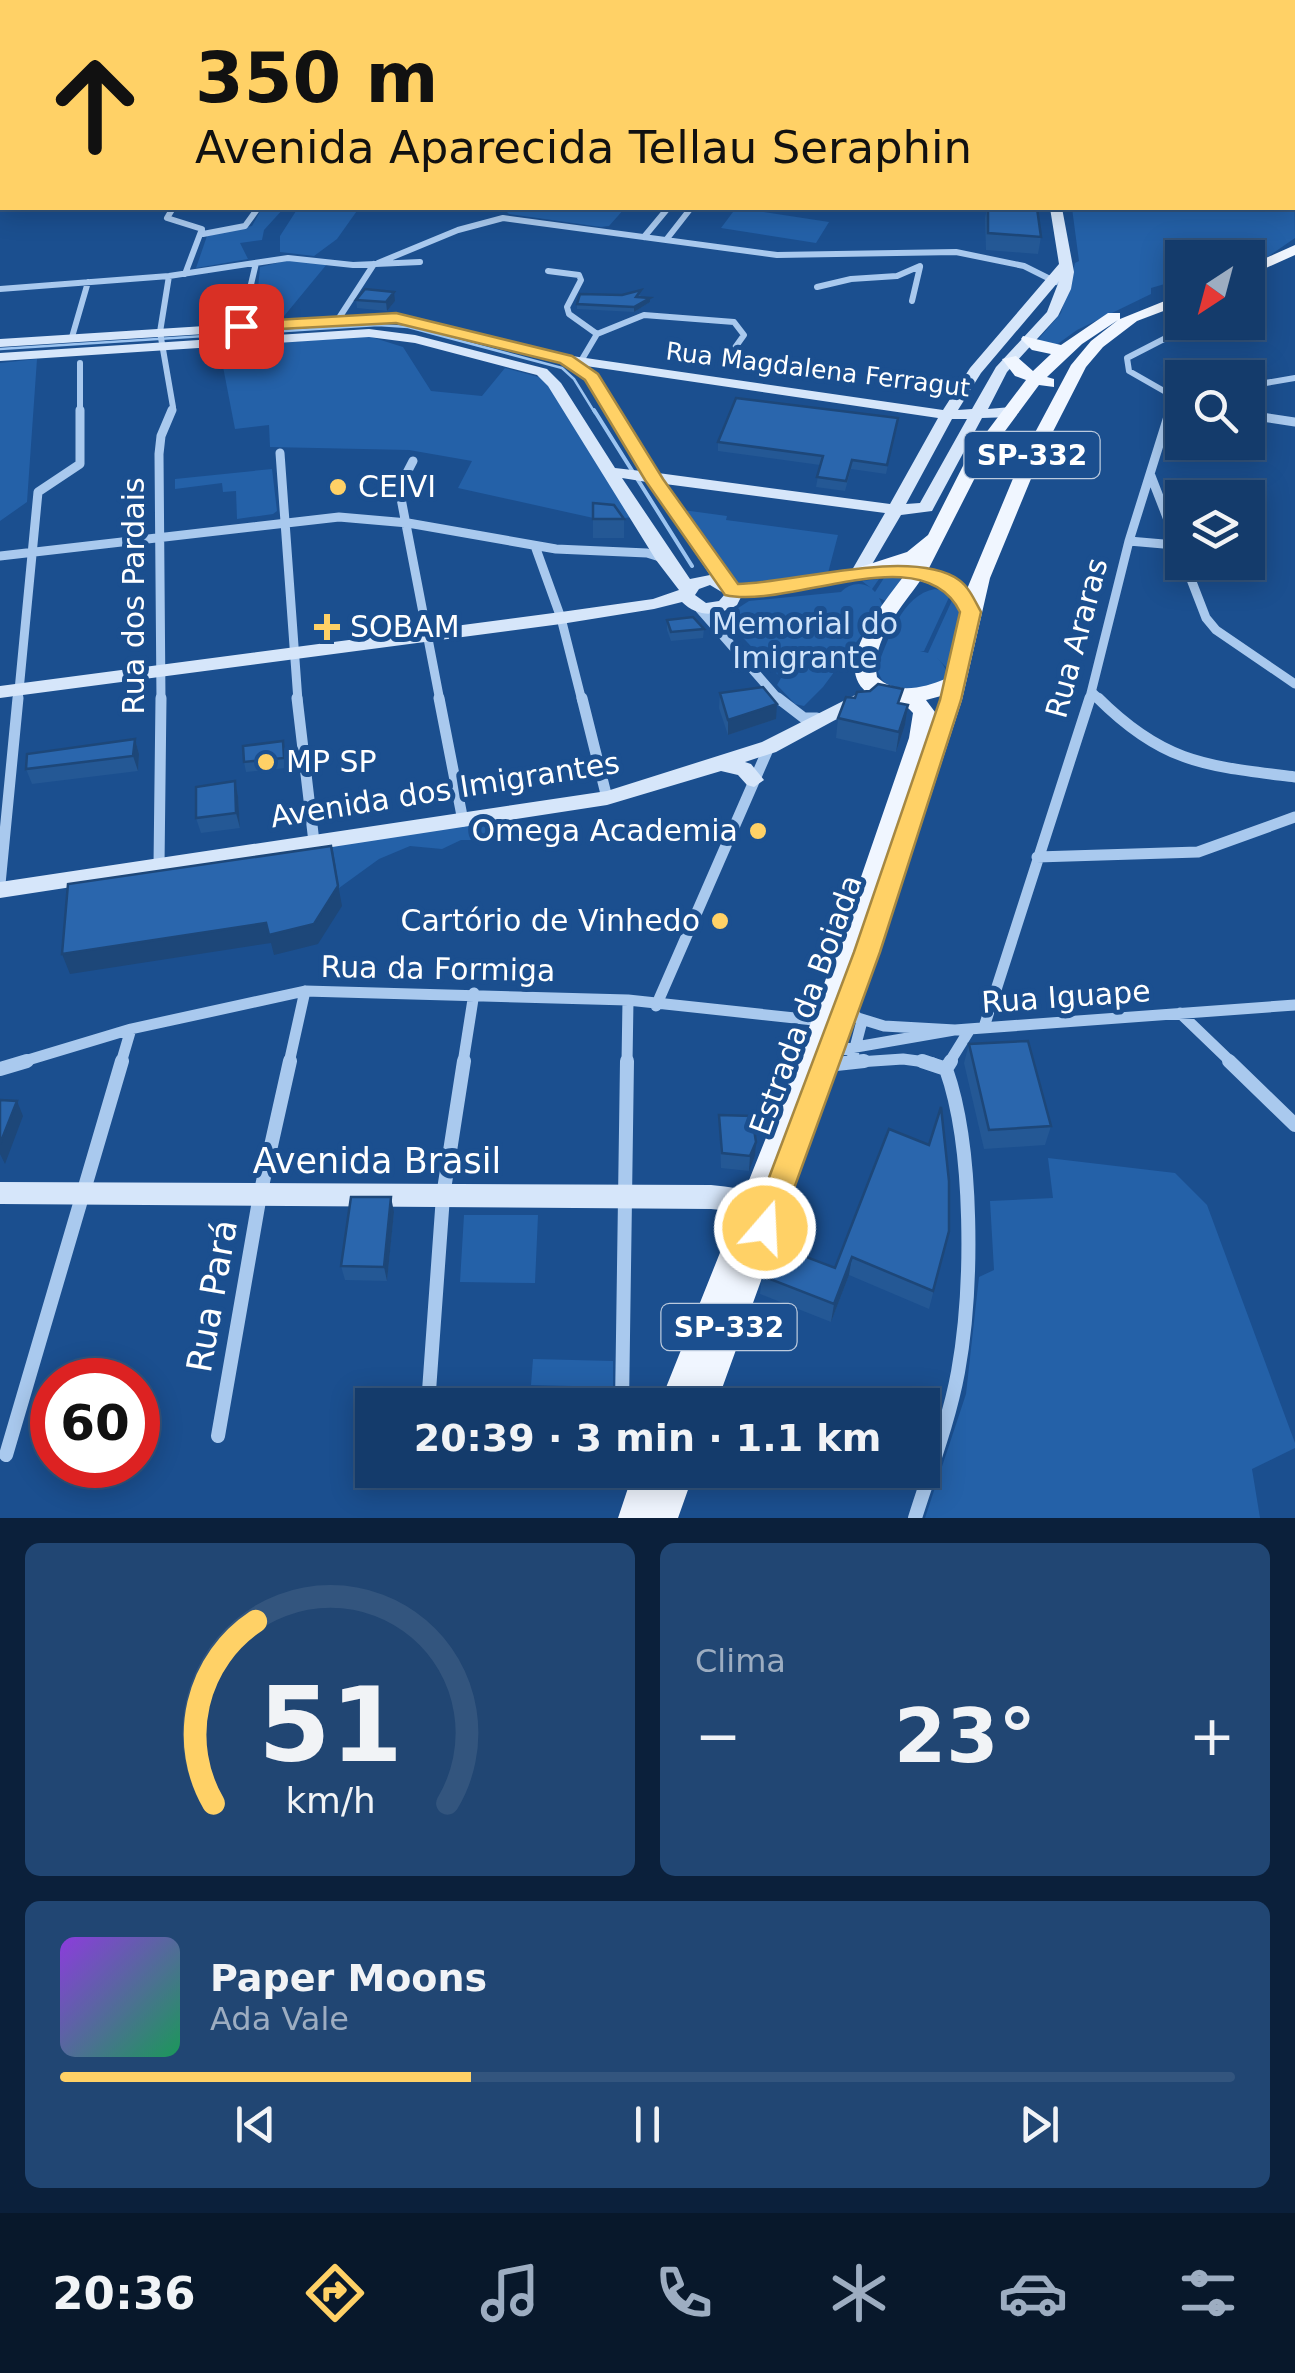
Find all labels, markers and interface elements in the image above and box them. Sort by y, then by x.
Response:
text: 350 m [195,37,438,119]
icon: ahead [30,40,160,170]
text: Avenida Aparecida Tellau Seraphin [195,121,972,174]
north arrow [1165,240,1265,340]
map controls [1165,240,1265,580]
pin [199,284,284,369]
icon: arrive [214,299,269,354]
street label: Rua Magdalena Ferragut [664,336,972,403]
button: search [1165,360,1265,460]
road number: SP-332 [964,432,1100,478]
place label: CEIVI [358,469,436,504]
marker: CEIVI [327,476,349,498]
street label: Rua dos Pardais [116,477,151,715]
button: layers [1165,480,1265,580]
street label: Rua Araras [1038,554,1115,722]
park label: Memorial do Imigrante [712,606,898,675]
place label: SOBAM [350,609,460,644]
marker: SOBAM [314,614,340,640]
place label: MP SP [286,744,377,779]
street label: Avenida dos Imigrantes [268,745,622,834]
marker: MP SP [255,751,277,773]
place label: Omega Academia [471,813,738,848]
marker: Omega Academia [747,820,769,842]
street label: Estrada da Boiada [742,870,869,1140]
place label: Cartório de Vinhedo [401,903,700,938]
marker: Cartório de Vinhedo [709,910,731,932]
street label: Rua da Formiga [320,949,556,988]
street label: Rua Iguape [980,973,1152,1020]
street label: Avenida Brasil [253,1141,501,1181]
position arrow [713,1176,817,1280]
street label: Rua Pará [179,1217,245,1375]
road number: SP-332 [662,1304,796,1350]
speed limit sign: 60 [30,1358,160,1488]
text: 20:39 · 3 min · 1.1 km [414,1416,881,1460]
text: Clima [695,1642,786,1680]
text: 51 [258,1664,402,1786]
text: 23° [894,1692,1036,1780]
text: − [695,1704,741,1768]
text: + [1189,1704,1235,1768]
text: km/h [285,1780,375,1821]
text: Paper Moons [210,1956,487,2000]
text: Ada Vale [210,2000,349,2038]
icon: previous [228,2097,283,2152]
icon: pause [620,2097,675,2152]
icon: next [1012,2097,1067,2152]
icon: directions [300,2258,370,2328]
icon: music [475,2258,545,2328]
icon: phone [649,2258,719,2328]
icon: climate [824,2258,894,2328]
icon: car [998,2258,1068,2328]
icon: filters [1173,2258,1243,2328]
text: 20:36 [52,2267,196,2320]

